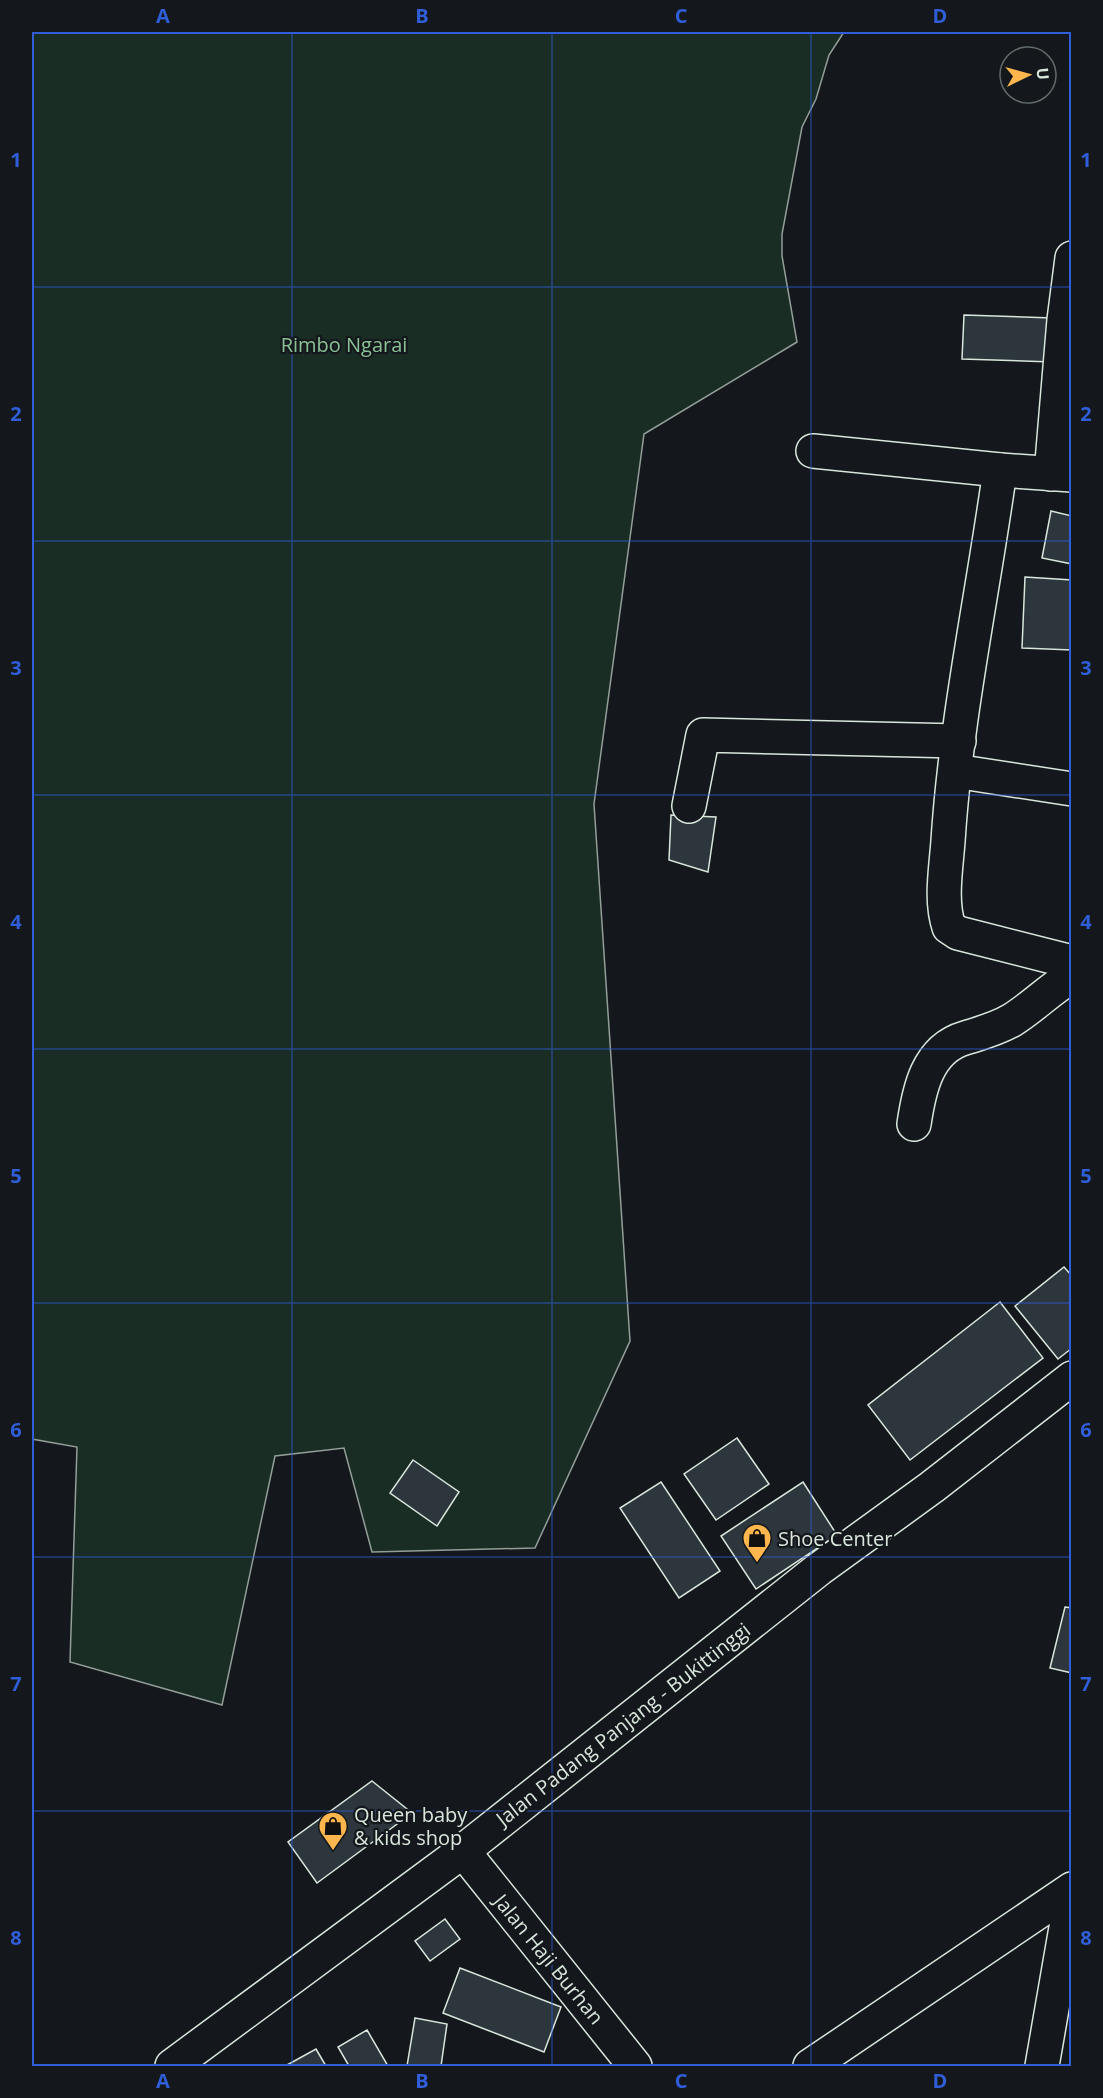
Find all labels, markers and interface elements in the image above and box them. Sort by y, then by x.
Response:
text: A [156,2,170,29]
text: B [415,2,429,29]
text: C [675,2,688,29]
text: D [933,2,947,29]
north arrow [998,45,1058,105]
text: U [1031,67,1054,81]
text: 1 [10,146,22,173]
text: 1 [1080,146,1092,173]
park label: Rimbo Ngarai [281,331,407,358]
text: 2 [10,400,22,427]
text: 2 [1080,400,1092,427]
text: 3 [10,654,22,681]
text: 3 [1080,654,1092,681]
text: 4 [10,908,22,935]
text: 4 [1080,908,1092,935]
text: 5 [10,1162,22,1189]
text: 5 [1080,1162,1092,1189]
text: 6 [10,1416,22,1443]
text: 6 [1080,1416,1092,1443]
shop icon: Shoe Center [741,1522,773,1564]
place label: Shoe Center [778,1525,892,1552]
street label: Jalan Padang Panjang - Bukittinggi [489,1616,756,1833]
text: 7 [10,1670,22,1697]
text: 7 [1080,1670,1092,1697]
place label: Queen baby & kids shop [354,1801,468,1851]
shop icon: Queen baby & kids shop [317,1810,349,1852]
street label: Jalan Haji Burhan [487,1887,610,2030]
text: 8 [10,1924,22,1951]
text: 8 [1080,1924,1092,1951]
text: A [156,2067,170,2094]
text: B [415,2067,429,2094]
text: C [675,2067,688,2094]
text: D [933,2067,947,2094]

